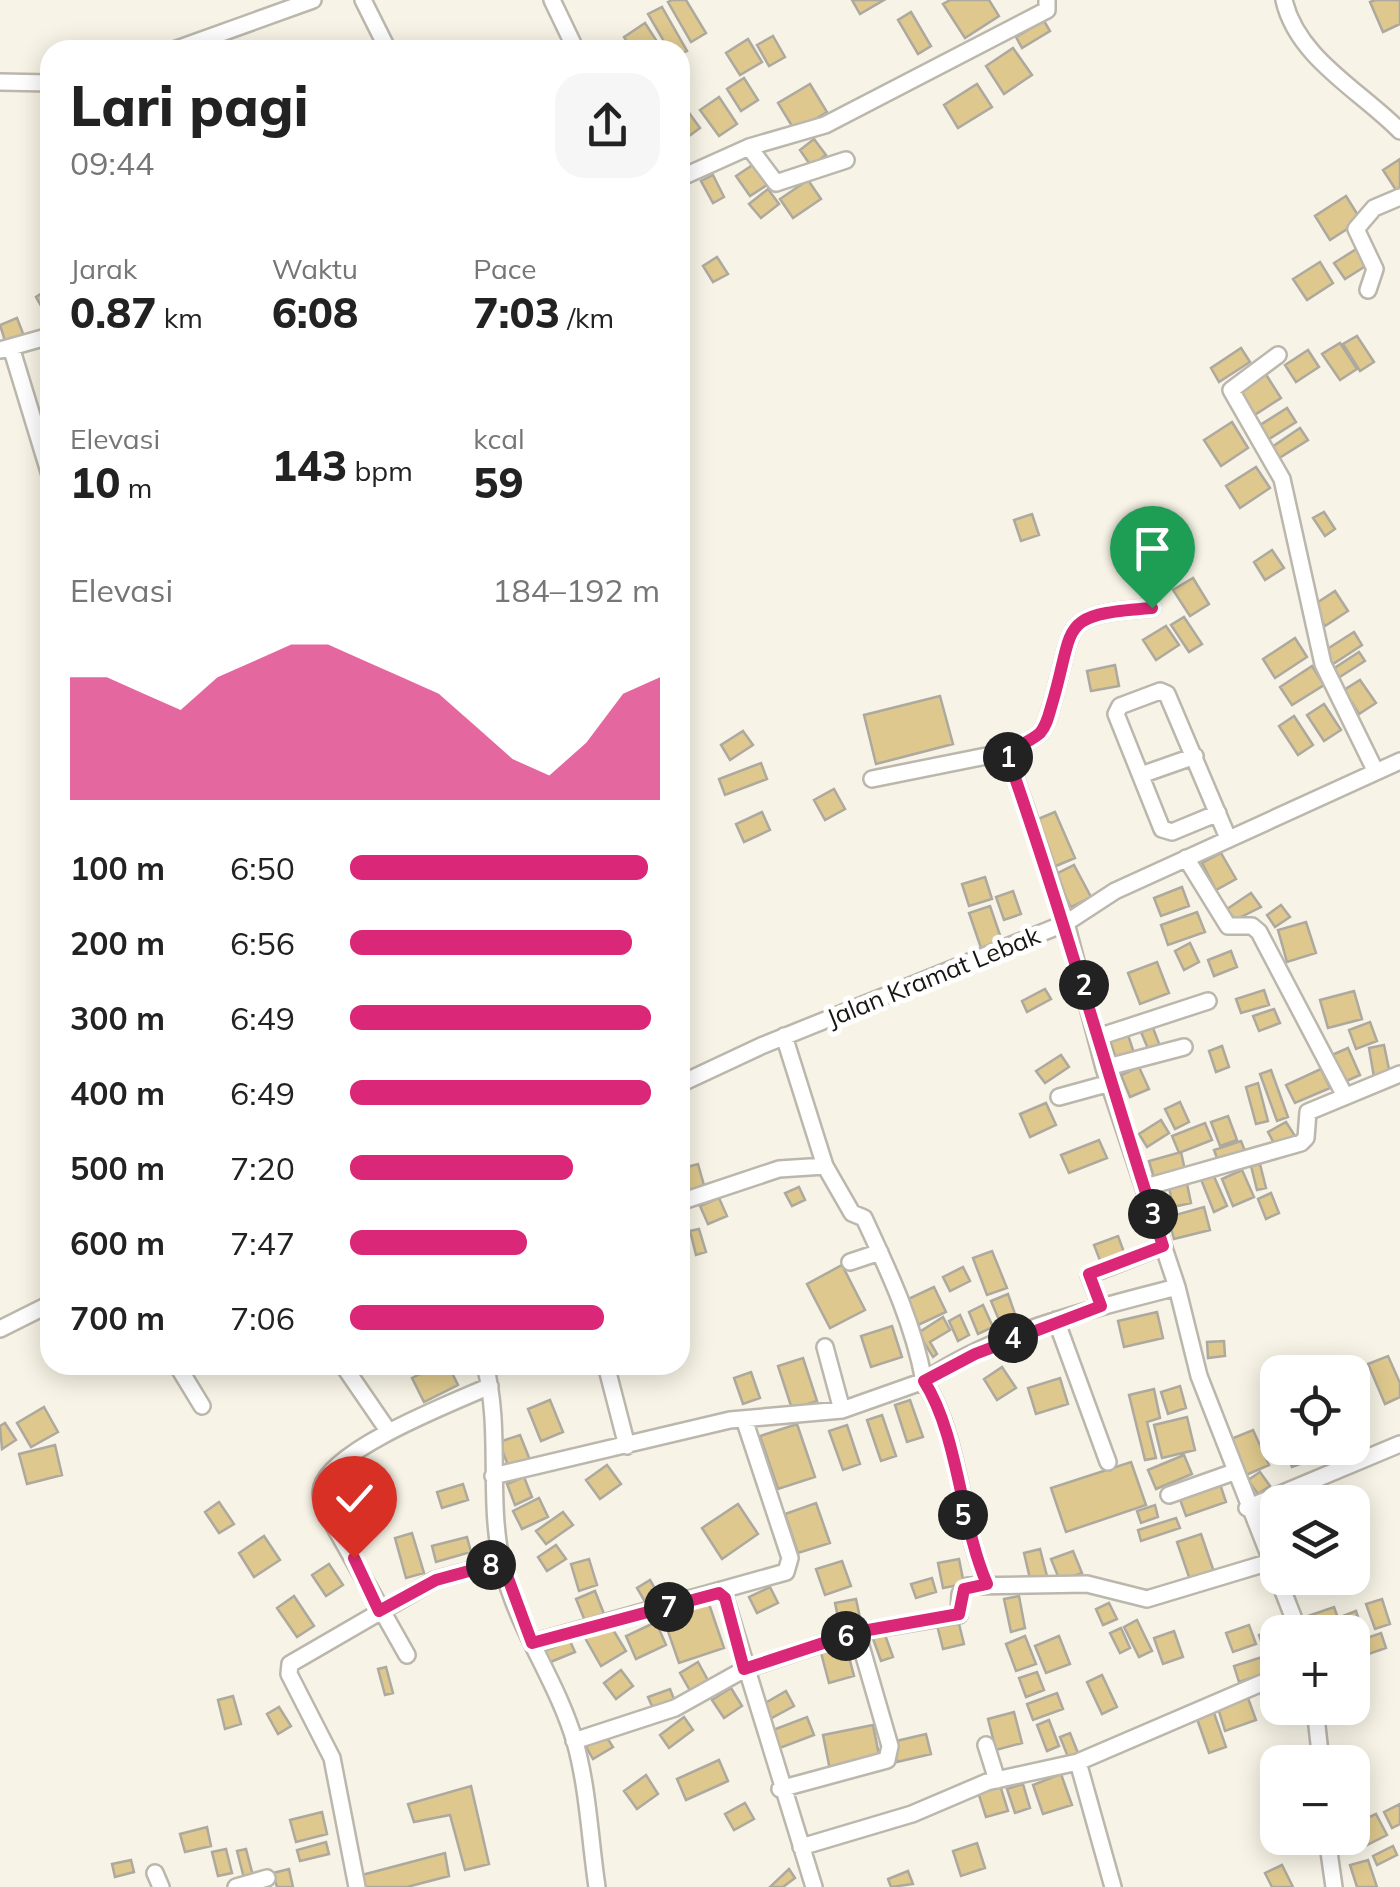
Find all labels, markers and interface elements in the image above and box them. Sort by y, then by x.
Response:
text: Lari pagi [70,71,309,140]
button: share [555,73,660,178]
text: 09:44 [70,143,154,183]
text: Jarak [70,251,137,286]
text: Waktu [272,251,358,286]
text: Pace [473,251,537,286]
text: 0.87 [70,286,157,339]
text: 6:08 [272,286,358,339]
text: 7:03 [473,286,560,339]
text: km [157,300,203,335]
text: /km [560,300,614,335]
text: Elevasi [70,421,160,456]
text: kcal [473,421,525,456]
text: 143 [272,439,347,492]
text: bpm [347,453,413,488]
text: 10 [70,456,120,509]
text: 59 [473,456,524,509]
text: m [120,470,152,505]
pin [1110,506,1195,609]
icon: arrive [1125,521,1180,576]
text: Elevasi [70,570,173,610]
text: 184–192 m [492,570,660,610]
pin: 1 [983,732,1033,782]
text: 1 [1000,739,1016,774]
text: 100 m [70,848,165,888]
text: 6:50 [230,848,295,888]
street label: Jalan Kramat Lebak [822,919,1045,1033]
text: 200 m [70,923,165,963]
text: 6:56 [230,923,295,963]
pin: 2 [1059,960,1109,1010]
text: 2 [1076,967,1092,1002]
text: 300 m [70,998,165,1038]
text: 6:49 [230,998,295,1038]
text: 400 m [70,1073,165,1113]
text: 6:49 [230,1073,295,1113]
text: 500 m [70,1148,165,1188]
text: 7:20 [230,1148,295,1188]
pin: 3 [1128,1189,1178,1239]
text: 3 [1145,1196,1161,1231]
text: 600 m [70,1223,165,1263]
text: 7:47 [230,1223,295,1263]
text: 700 m [70,1298,165,1338]
text: 7:06 [230,1298,295,1338]
pin: 4 [988,1313,1038,1363]
text: 4 [1005,1320,1021,1355]
map controls [1260,1355,1370,1855]
button: locate [1260,1355,1370,1465]
pin [312,1456,397,1559]
icon: check [327,1471,382,1526]
button: layers [1260,1485,1370,1595]
pin: 5 [938,1490,988,1540]
text: 5 [955,1497,971,1532]
pin: 8 [466,1540,516,1590]
text: 8 [483,1547,499,1582]
pin: 7 [644,1582,694,1632]
text: 7 [661,1589,677,1624]
pin: 6 [821,1611,871,1661]
button: + [1260,1615,1370,1725]
text: 6 [838,1618,854,1653]
button: − [1260,1745,1370,1855]

